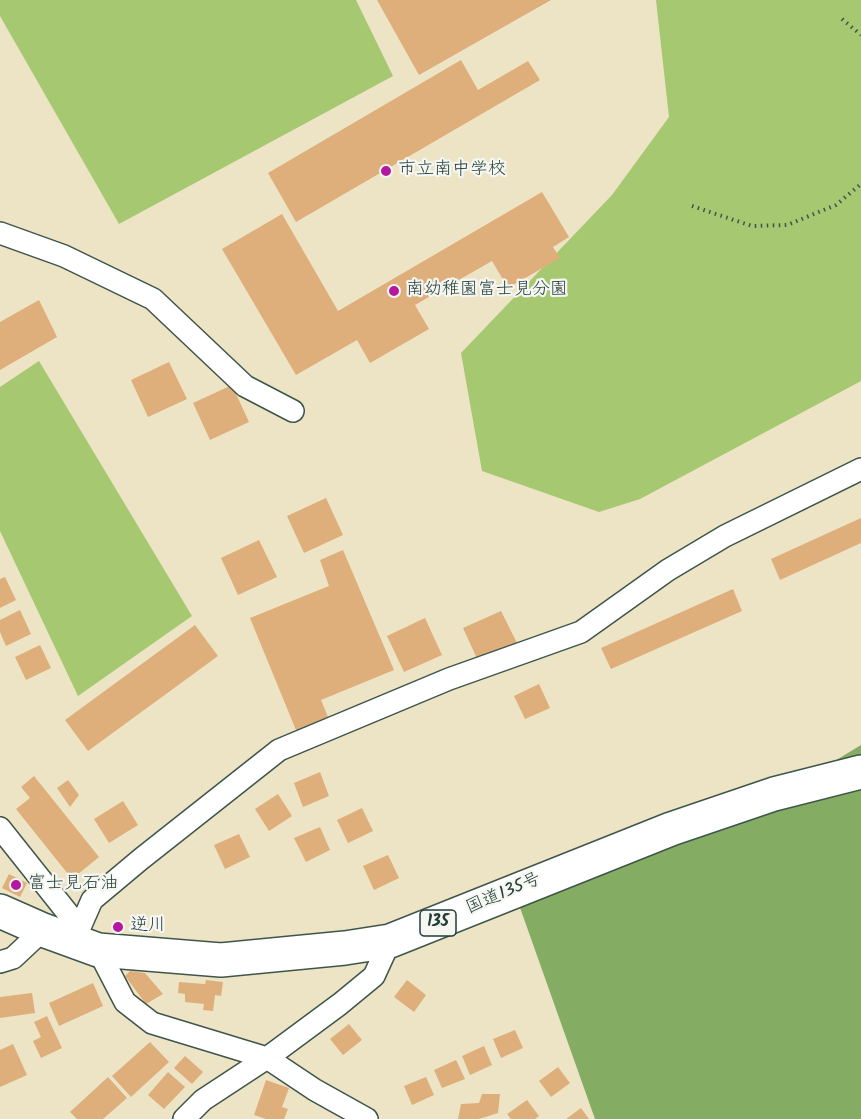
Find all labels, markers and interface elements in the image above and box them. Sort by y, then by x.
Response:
place label: 市立南中学校 [398,160,506,182]
marker: 市立南中学校 [379,164,393,178]
place label: 南幼稚園富士見分園 [406,280,568,302]
marker: 南幼稚園富士見分園 [387,284,401,298]
street label: 国道135号 [463,870,545,920]
place label: 富士見石油 [28,874,118,896]
marker: 富士見石油 [9,878,23,892]
road number: 135 [420,910,456,936]
place label: 逆川 [130,916,166,938]
marker: 逆川 [111,920,125,934]

